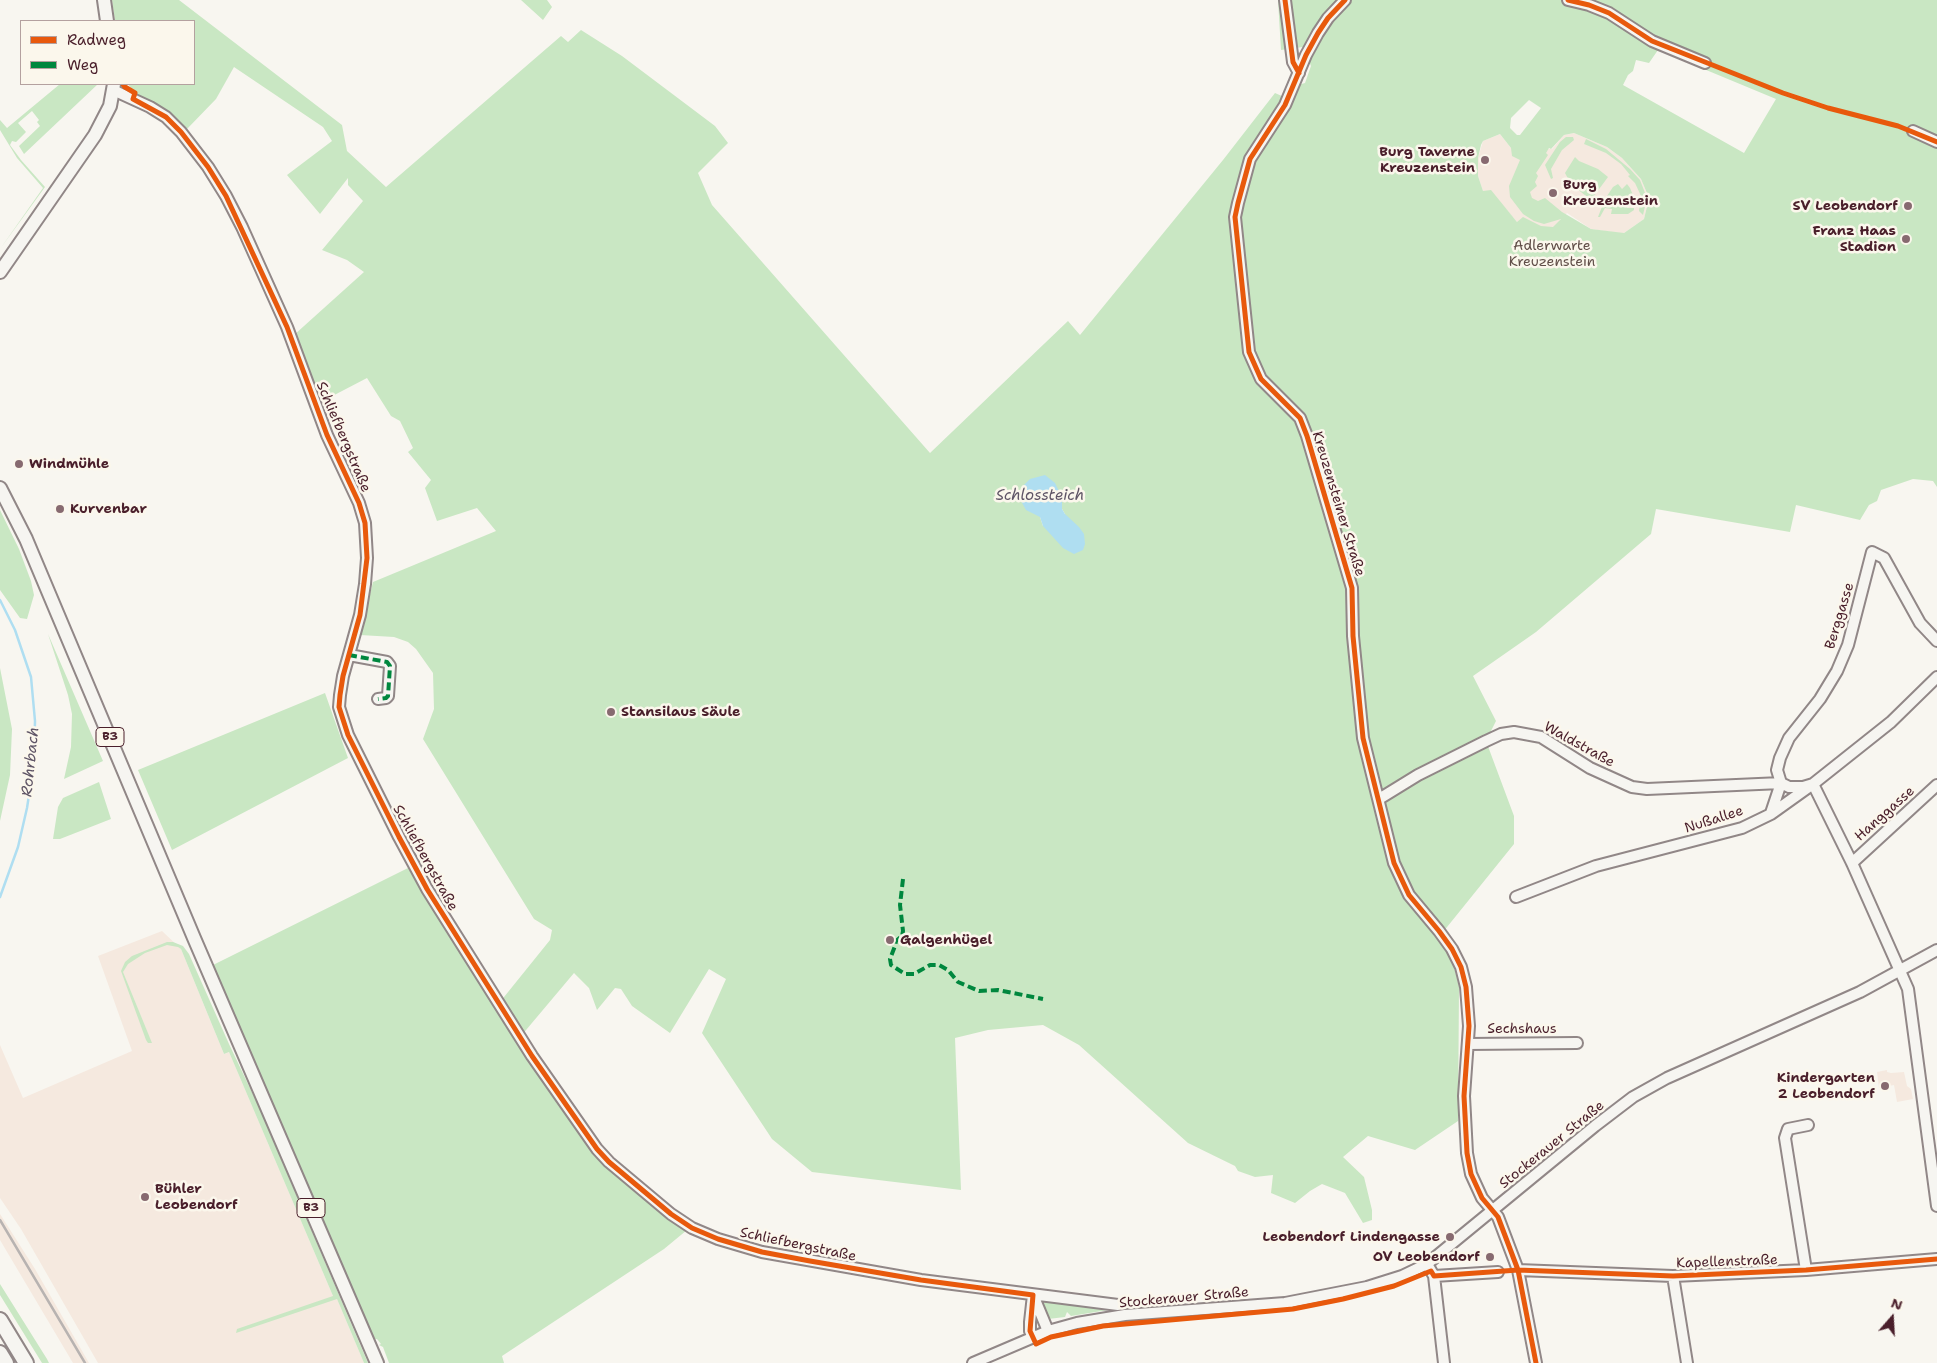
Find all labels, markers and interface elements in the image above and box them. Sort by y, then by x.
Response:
legend [20,20,195,85]
text: Radweg [67,30,126,50]
text: Weg [67,55,98,75]
place label: Burg Taverne Kreuzenstein [1379,144,1475,176]
marker: Burg Taverne Kreuzenstein [1479,154,1491,166]
place label: Burg Kreuzenstein [1563,177,1658,210]
marker: Burg Kreuzenstein [1547,187,1559,199]
place label: SV Leobendorf [1793,198,1898,214]
marker: SV Leobendorf [1902,200,1914,212]
place label: Franz Haas Stadion [1812,223,1896,256]
marker: Franz Haas Stadion [1900,233,1912,245]
park label: Adlerwarte Kreuzenstein [1509,238,1595,270]
street label: Schliefbergstraße [312,379,374,495]
street label: Kreuzensteiner Straße [1308,429,1368,579]
place label: Windmühle [29,456,109,472]
marker: Windmühle [13,458,25,470]
water label: Schlossteich [996,487,1084,505]
place label: Kurvenbar [70,501,147,517]
marker: Kurvenbar [54,503,66,515]
street label: Berggasse [1822,581,1858,651]
place label: Stansilaus Säule [621,704,741,720]
marker: Stansilaus Säule [605,706,617,718]
street label: Waldstraße [1541,719,1617,771]
water label: Rohrbach [18,726,44,798]
road number: B3 [96,728,124,746]
street label: Hanggasse [1852,783,1918,845]
street label: Schliefbergstraße [389,802,461,914]
street label: Nußallee [1682,803,1746,837]
place label: Galgenhügel [900,932,992,948]
marker: Galgenhügel [884,934,896,946]
street label: Sechshaus [1487,1021,1557,1037]
place label: Kindergarten 2 Leobendorf [1777,1070,1875,1102]
marker: Kindergarten 2 Leobendorf [1879,1080,1891,1092]
street label: Stockerauer Straße [1496,1098,1608,1192]
place label: Bühler Leobendorf [155,1181,238,1214]
marker: Bühler Leobendorf [139,1191,151,1203]
road number: B3 [297,1198,325,1218]
street label: Schliefbergstraße [738,1224,858,1266]
place label: Leobendorf Lindengasse [1263,1229,1440,1245]
marker: Leobendorf Lindengasse [1444,1231,1456,1243]
place label: OV Leobendorf [1373,1249,1480,1265]
marker: OV Leobendorf [1484,1251,1496,1263]
street label: Kapellenstraße [1676,1252,1778,1272]
street label: Stockerauer Straße [1118,1284,1250,1312]
north arrow [1867,1293,1917,1343]
text: N [1889,1294,1905,1314]

